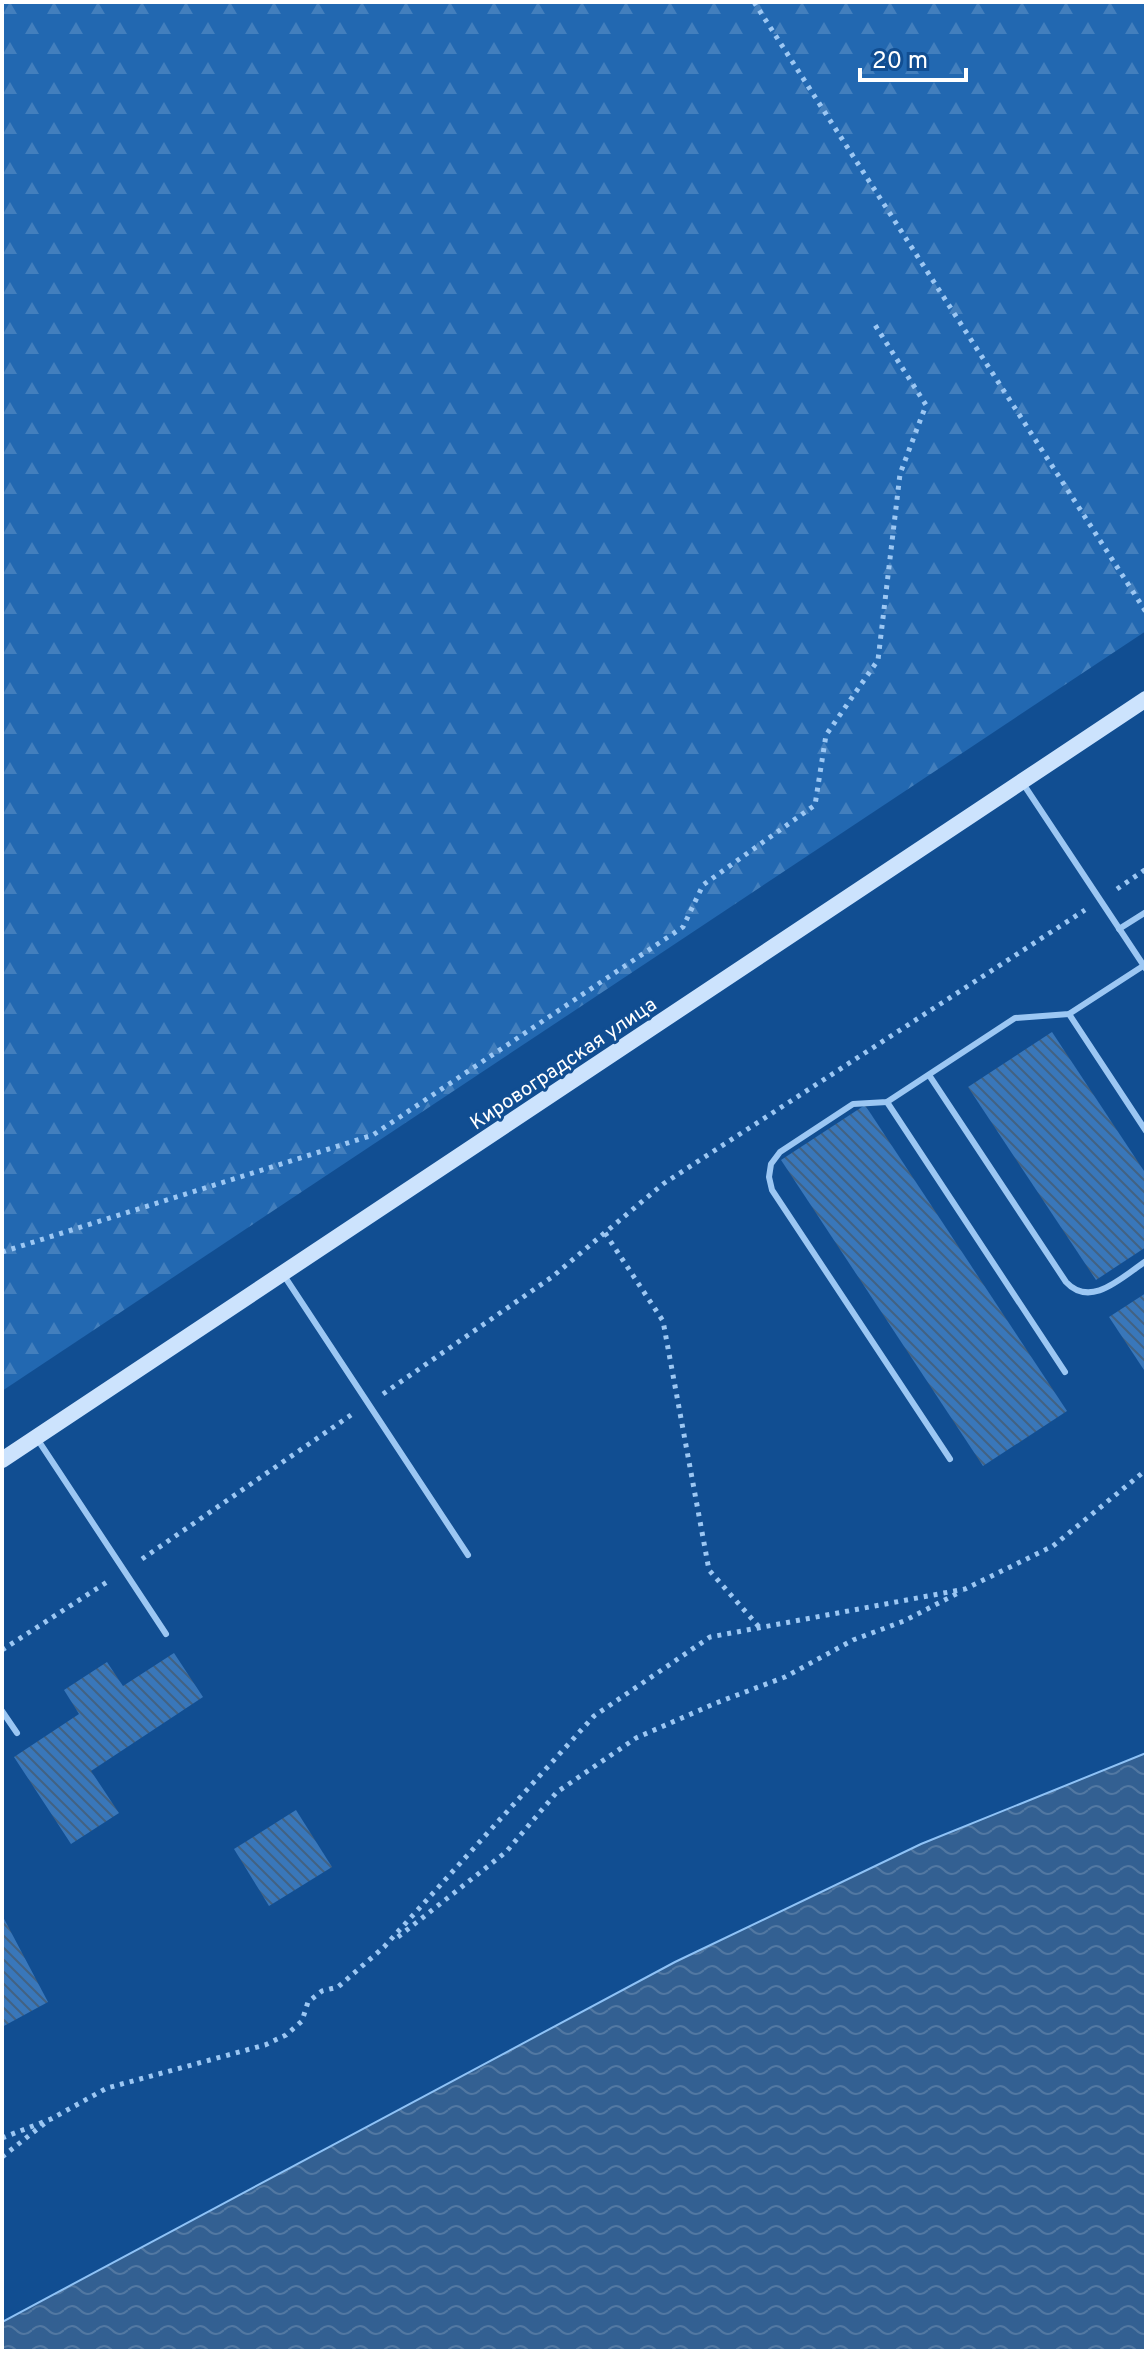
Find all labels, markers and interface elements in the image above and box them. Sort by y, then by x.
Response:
scale bar [860,32,966,82]
text: 20 m [872,47,928,77]
street label: Кировоградская улица [466,992,662,1137]

